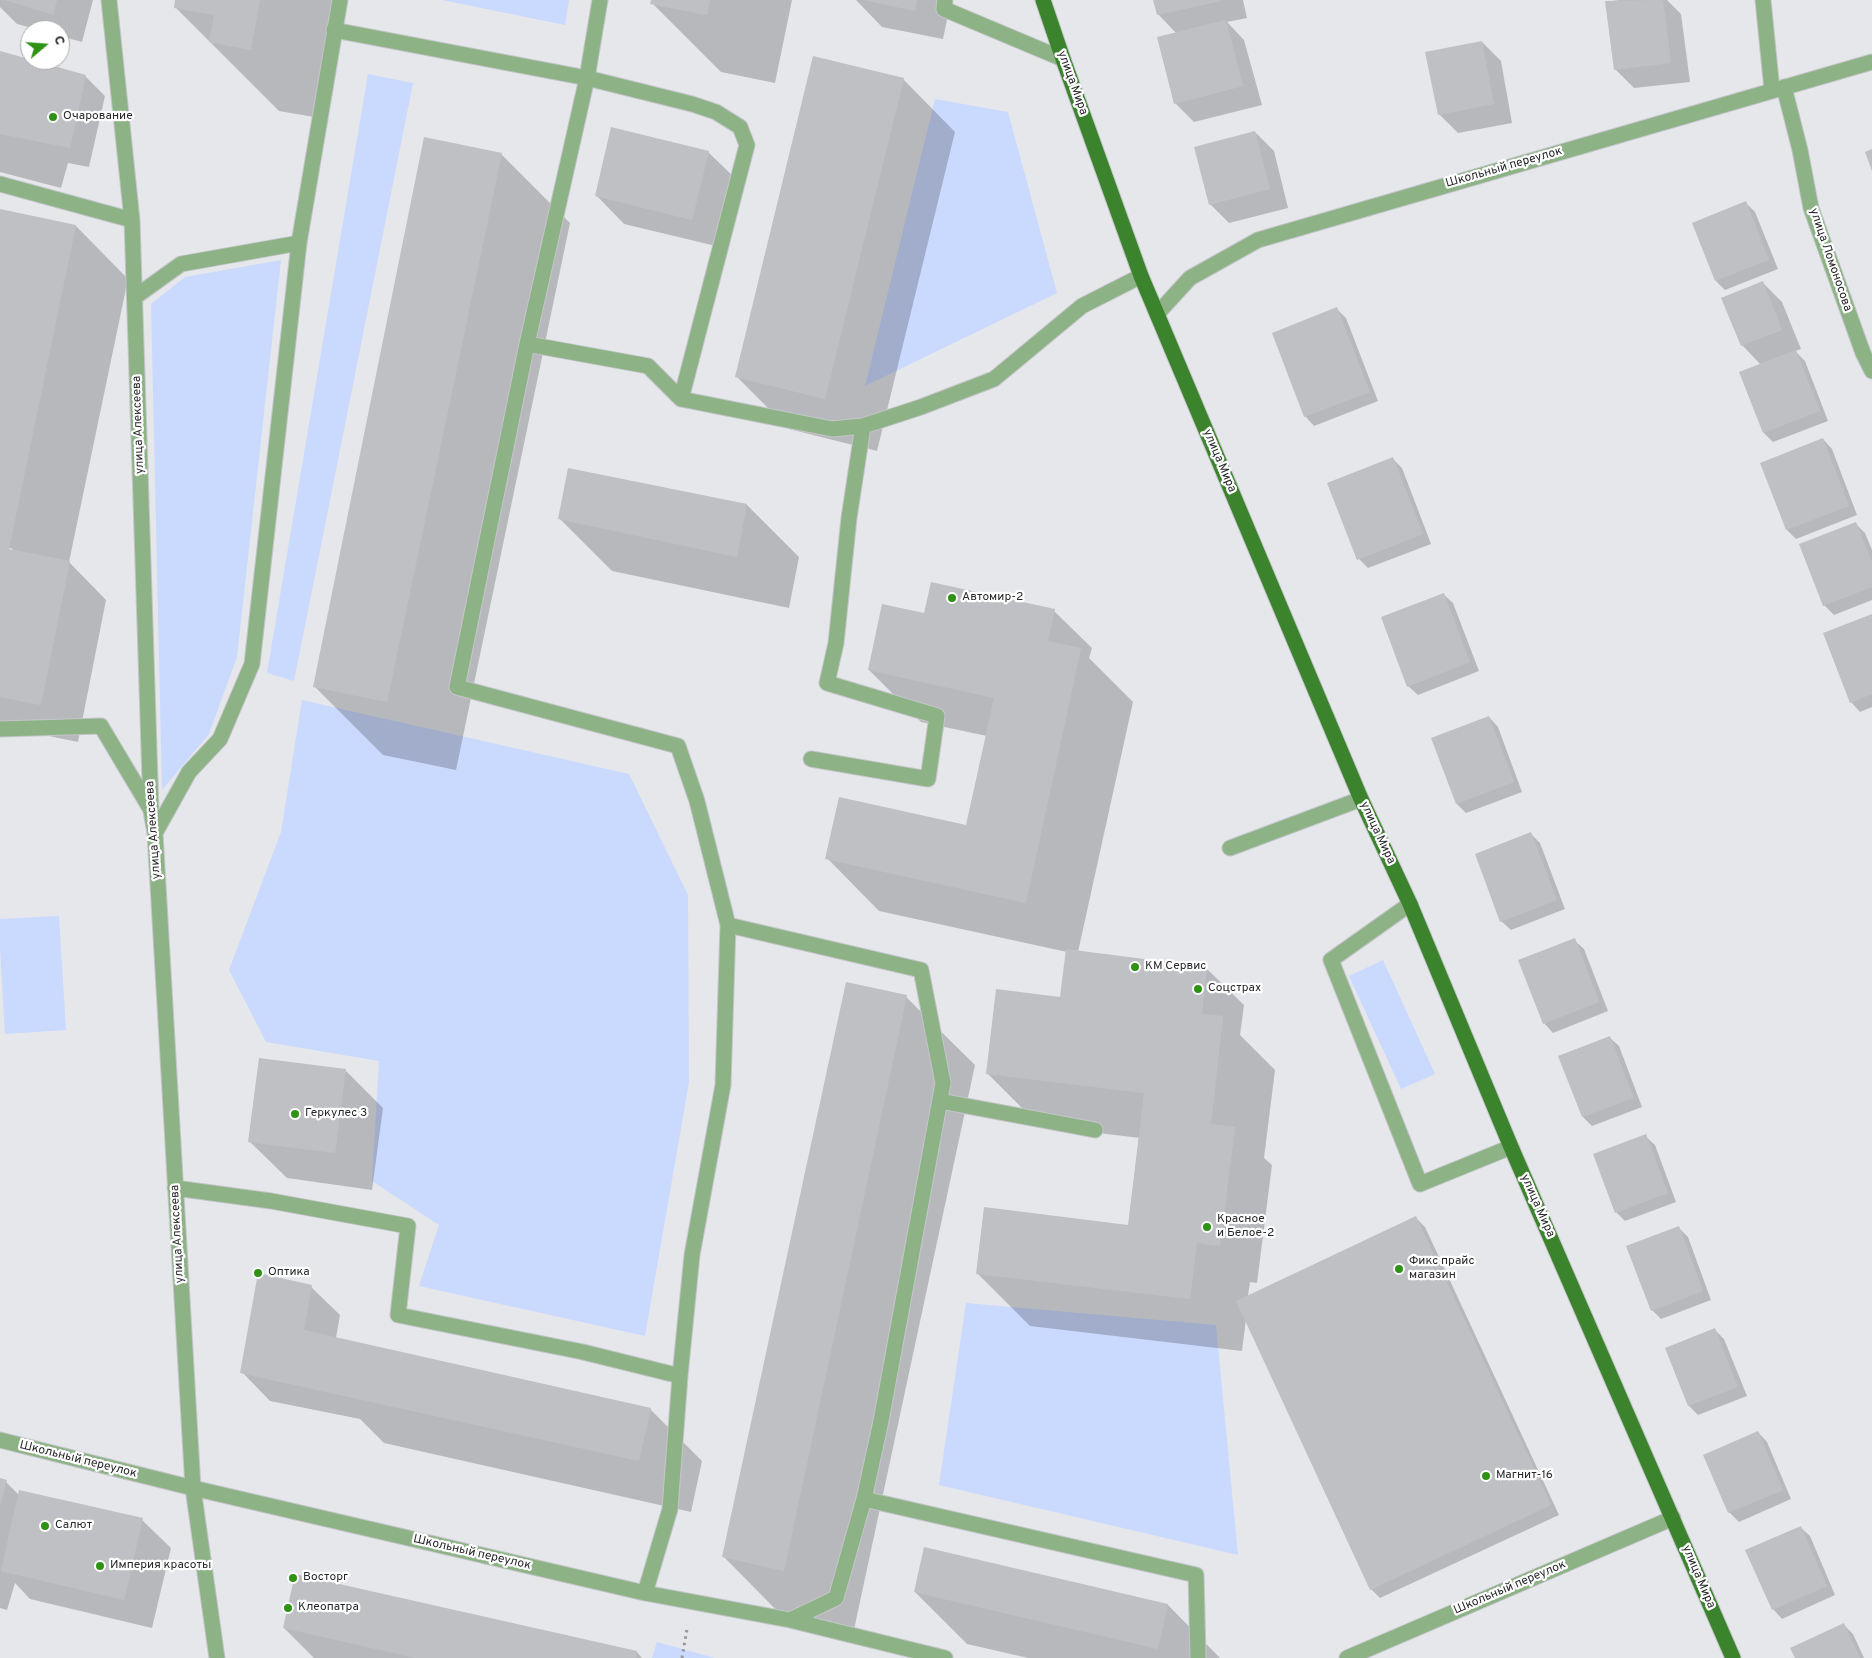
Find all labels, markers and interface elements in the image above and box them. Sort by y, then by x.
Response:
north arrow [20,20,70,70]
text: С [49,34,68,47]
street label: улица Мира [1054,49,1090,117]
place label: Очарование [63,110,133,124]
marker: Очарование [47,111,59,123]
street label: Школьный переулок [1444,144,1564,192]
street label: улица Ломоносова [1806,206,1854,314]
street label: улица Алексеева [130,376,148,474]
street label: улица Мира [1199,427,1239,495]
place label: Автомир-2 [962,591,1023,605]
marker: Автомир-2 [946,592,958,604]
street label: улица Алексеева [143,780,165,880]
street label: улица Мира [1356,799,1398,867]
place label: КМ Сервис [1145,960,1206,974]
marker: КМ Сервис [1129,961,1141,973]
place label: Соцстрах [1208,982,1261,996]
marker: Соцстрах [1192,983,1204,995]
place label: Геркулес 3 [305,1107,367,1121]
marker: Геркулес 3 [289,1108,301,1120]
street label: улица Мира [1517,1172,1557,1240]
street label: улица Алексеева [168,1184,188,1284]
place label: Красное и Белое-2 [1217,1213,1274,1241]
marker: Красное и Белое-2 [1201,1221,1213,1233]
place label: Фикс прайс магазин [1409,1255,1474,1283]
marker: Фикс прайс магазин [1393,1263,1405,1275]
place label: Оптика [268,1266,310,1280]
marker: Оптика [252,1267,264,1279]
street label: Школьный переулок [18,1438,138,1482]
place label: Магнит-16 [1496,1469,1553,1483]
marker: Магнит-16 [1480,1470,1492,1482]
place label: Салют [55,1519,92,1533]
marker: Салют [39,1520,51,1532]
street label: Школьный переулок [412,1532,532,1574]
street label: улица Мира [1678,1543,1718,1611]
street label: Школьный переулок [1452,1558,1568,1618]
place label: Империя красоты [110,1559,211,1573]
marker: Империя красоты [94,1560,106,1572]
place label: Восторг [303,1571,348,1585]
marker: Восторг [287,1572,299,1584]
place label: Клеопатра [298,1601,359,1615]
marker: Клеопатра [282,1602,294,1614]

